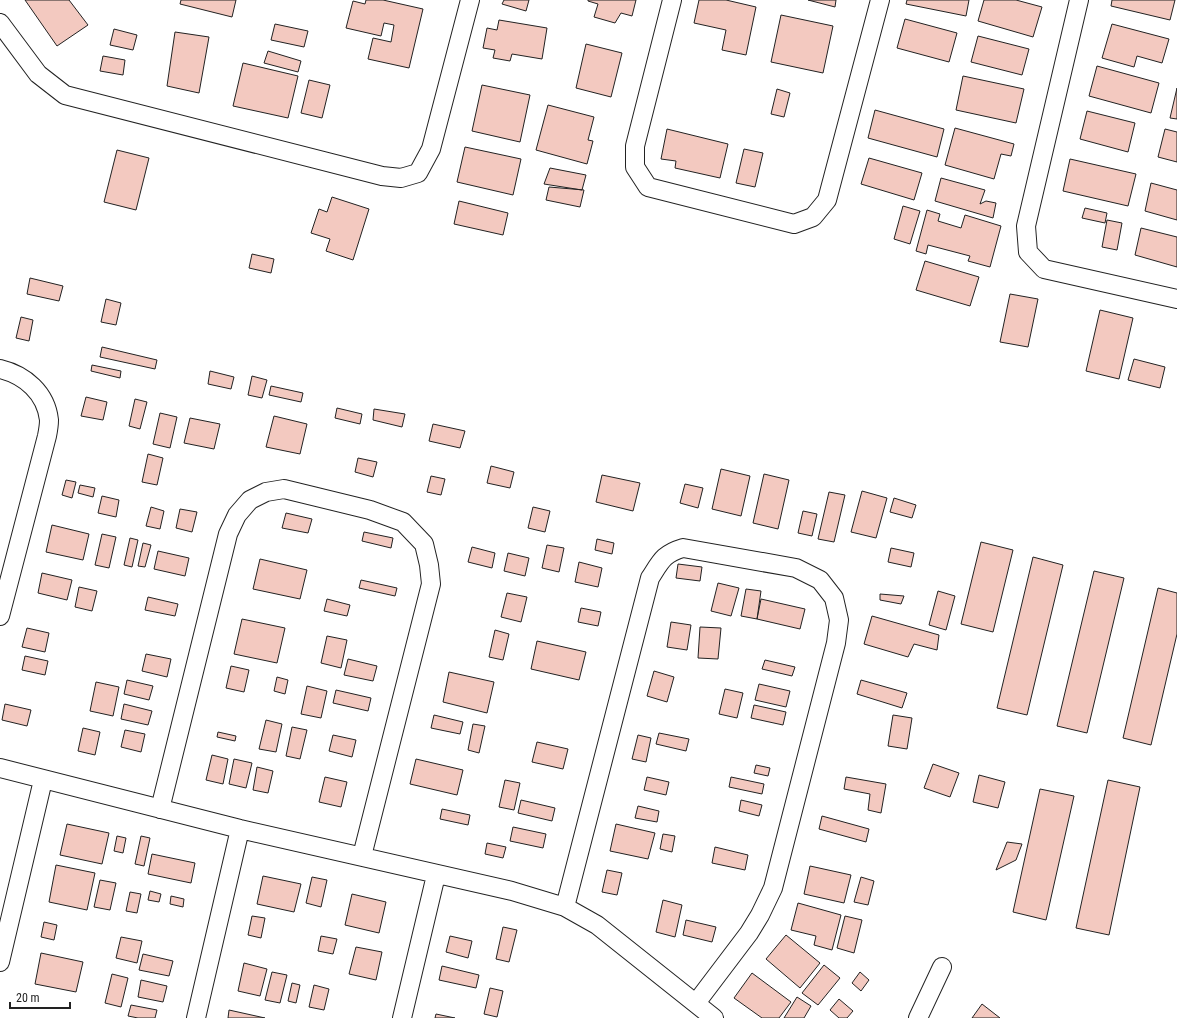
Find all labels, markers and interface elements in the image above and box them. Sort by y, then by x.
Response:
scale bar [10,984,70,1010]
text: 20 m [16,991,40,1005]

